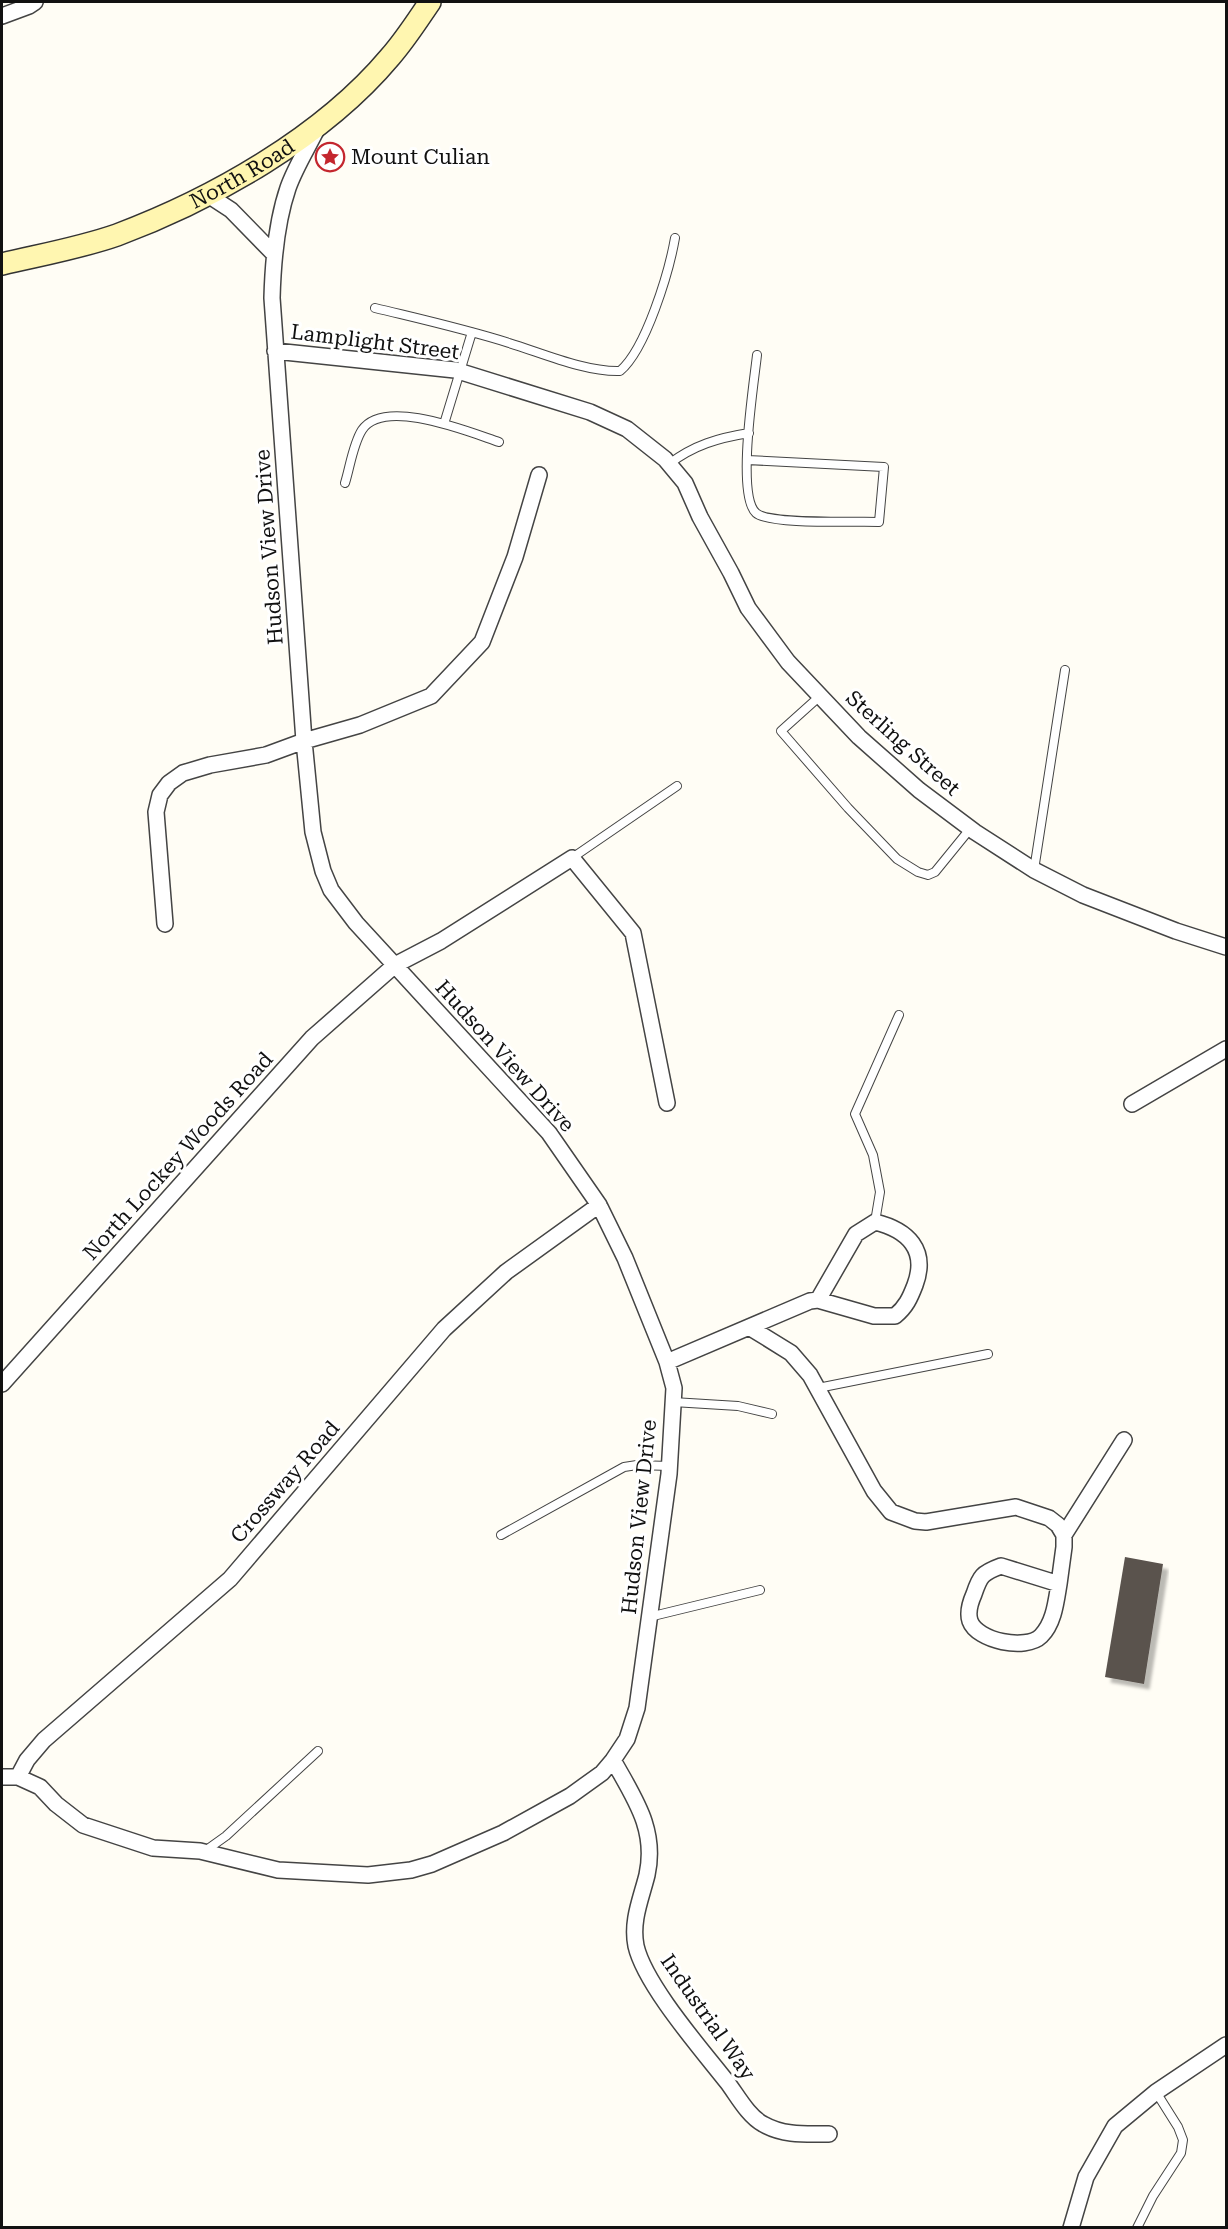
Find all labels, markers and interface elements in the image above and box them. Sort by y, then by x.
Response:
street label: North Road [186,134,299,214]
place icon: Mount Culian [314,141,346,173]
place label: Mount Culian [351,145,490,169]
street label: Lamplight Street [289,320,461,364]
street label: Hudson View Drive [250,449,288,645]
street label: Sterling Street [841,686,965,801]
street label: Hudson View Drive [431,975,579,1137]
street label: North Lockey Woods Road [78,1047,278,1265]
street label: Crossway Road [226,1416,345,1548]
street label: Hudson View Drive [617,1418,661,1616]
street label: Industrial Way [656,1949,761,2085]

